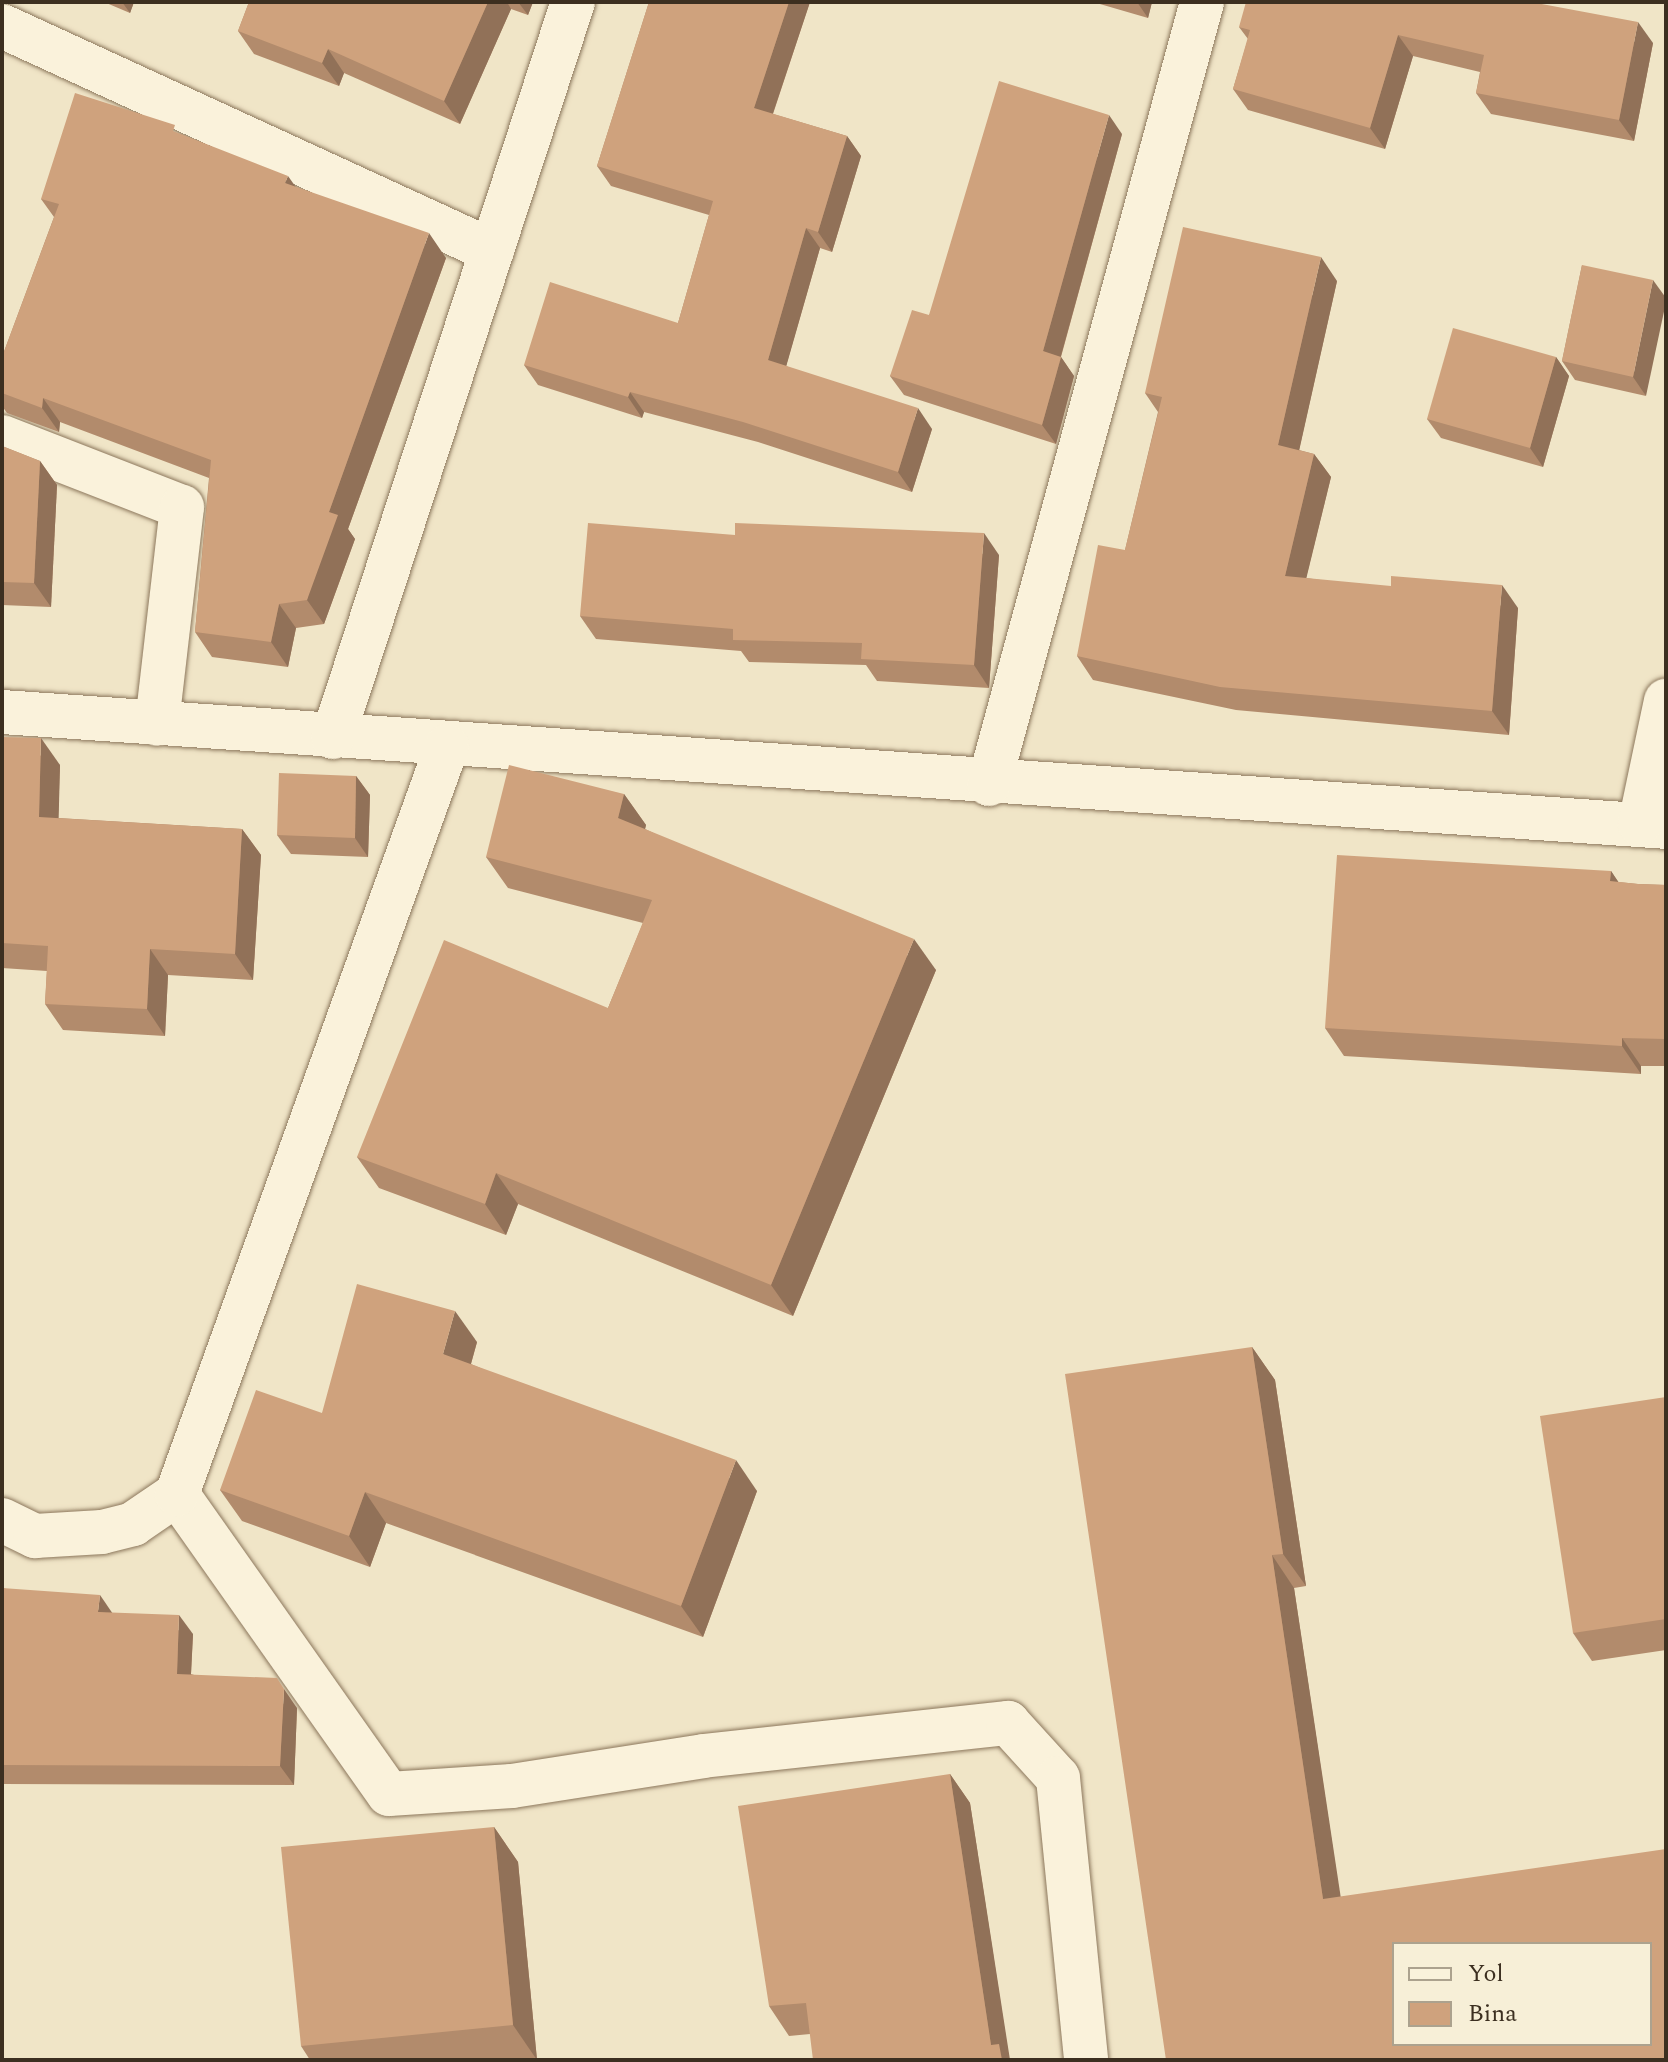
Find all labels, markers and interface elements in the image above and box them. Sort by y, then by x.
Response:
legend [1392,1942,1652,2046]
text: Yol [1468,1956,1504,1992]
text: Bina [1468,1996,1517,2032]

